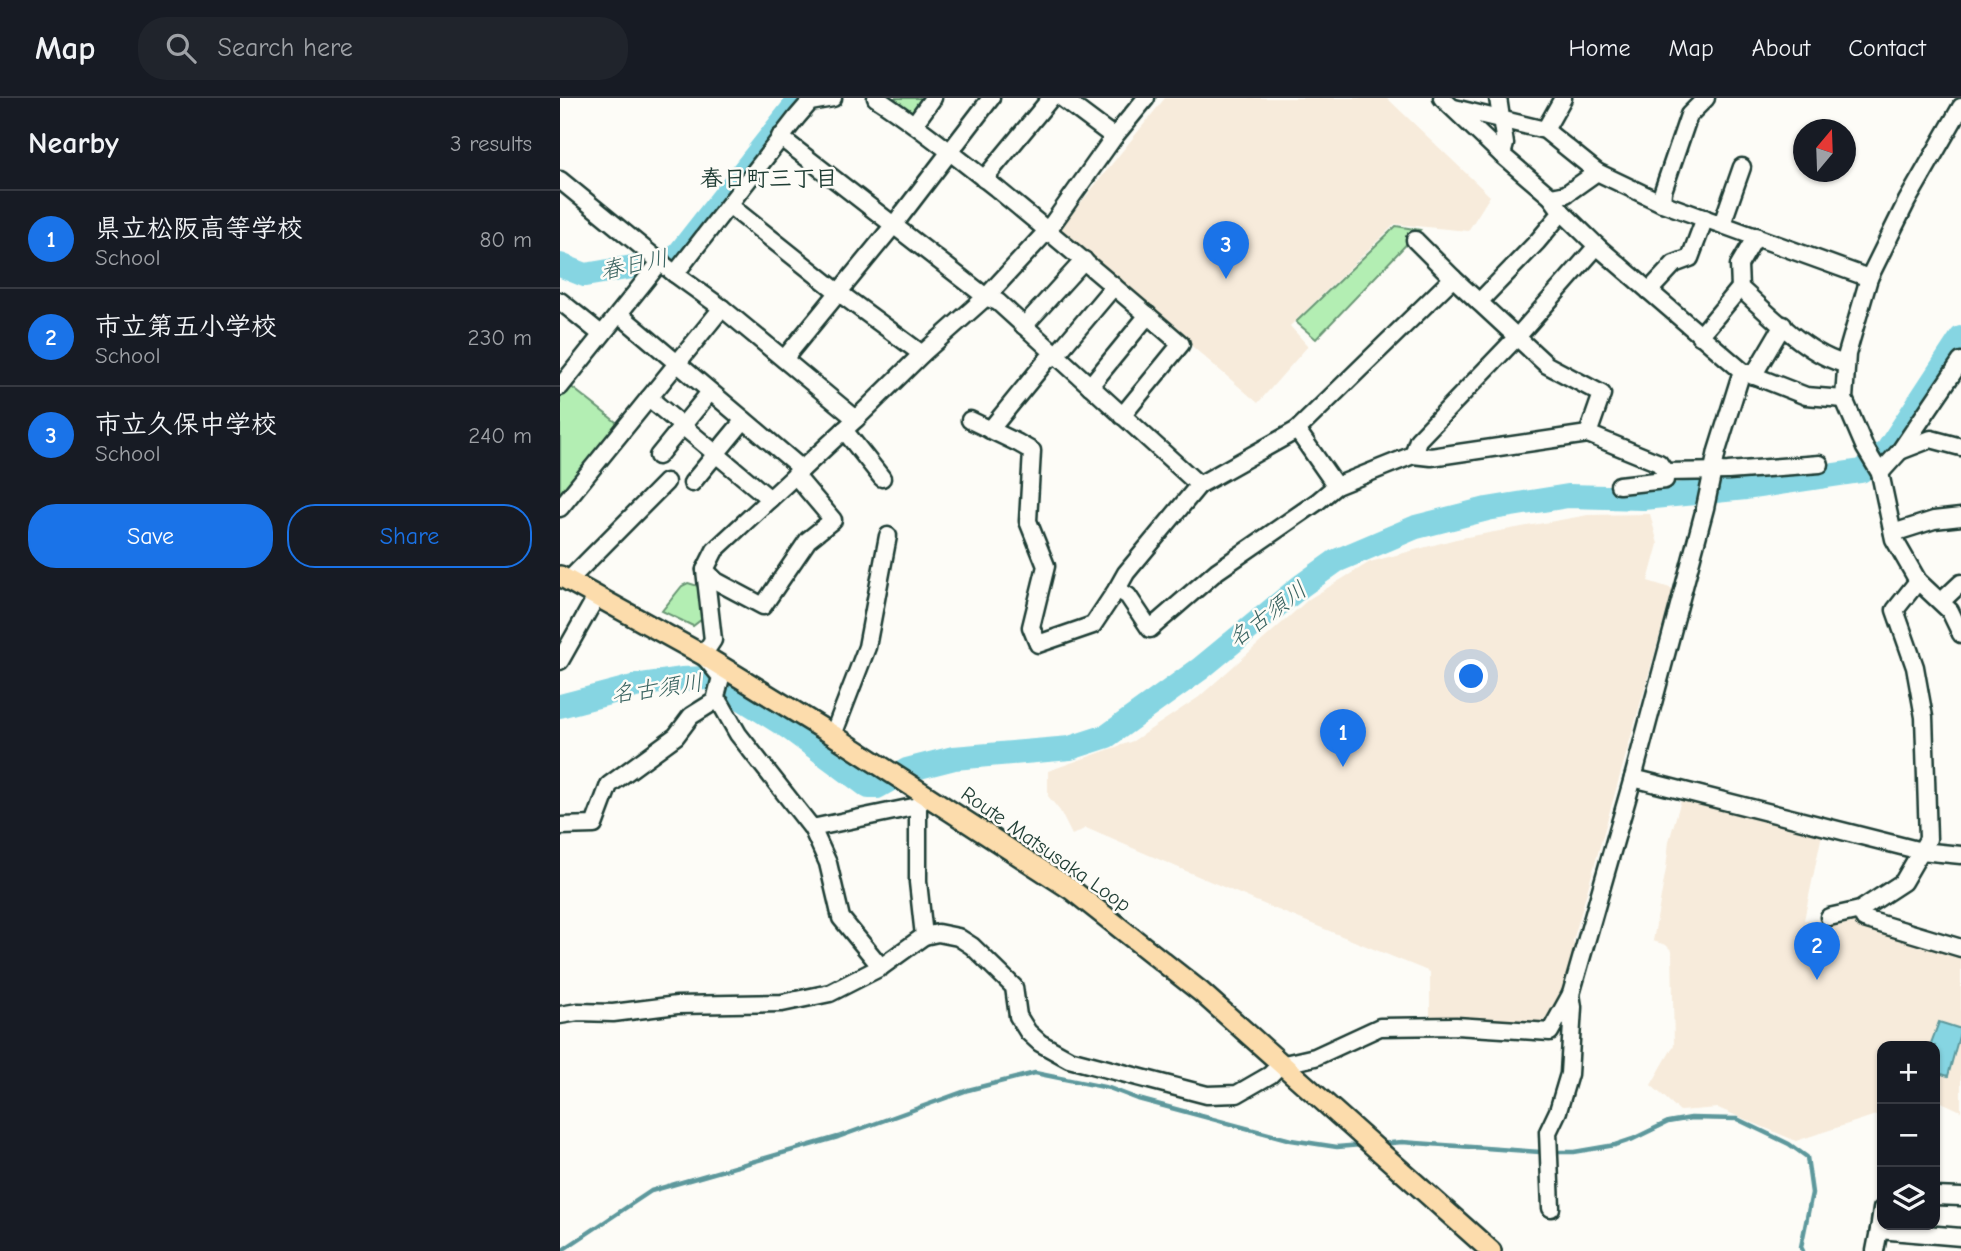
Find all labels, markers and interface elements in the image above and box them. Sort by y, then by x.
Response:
search box [138,17,628,80]
text: Map [35,29,96,67]
icon: search [162,29,200,67]
text: Search here [218,33,353,63]
text: Home [1569,34,1630,62]
text: Map [1668,34,1714,62]
text: About [1752,34,1810,62]
text: Contact [1848,34,1926,62]
north arrow [1793,119,1856,182]
text: Nearby [28,126,119,161]
text: 3 results [450,130,532,157]
district label: 春日町三丁目 [700,165,838,192]
text: 県立松阪高等学校 [95,214,303,244]
pin: 3 [1203,221,1249,279]
text: 1 [46,226,56,253]
text: 80 m [479,226,532,253]
text: School [95,244,160,271]
water label: 春日川 [598,244,671,285]
text: 市立第五小学校 [95,312,277,342]
text: 2 [45,324,57,351]
text: 230 m [468,324,532,351]
text: School [95,342,160,369]
text: 市立久保中学校 [95,410,277,440]
text: 3 [45,422,57,449]
text: 240 m [468,422,532,449]
text: School [95,440,160,467]
button: Save [28,504,273,568]
button: Share [287,504,532,568]
water label: 名古須川 [1222,576,1312,653]
your location [1454,659,1488,693]
water label: 名古須川 [610,669,705,708]
pin: 1 [1320,709,1366,767]
street label: Route Matsusaka Loop [957,781,1135,917]
pin: 2 [1794,922,1840,980]
map controls [1877,1041,1940,1230]
button: + [1877,1041,1940,1104]
button: − [1877,1104,1940,1167]
button: layers [1877,1167,1940,1230]

